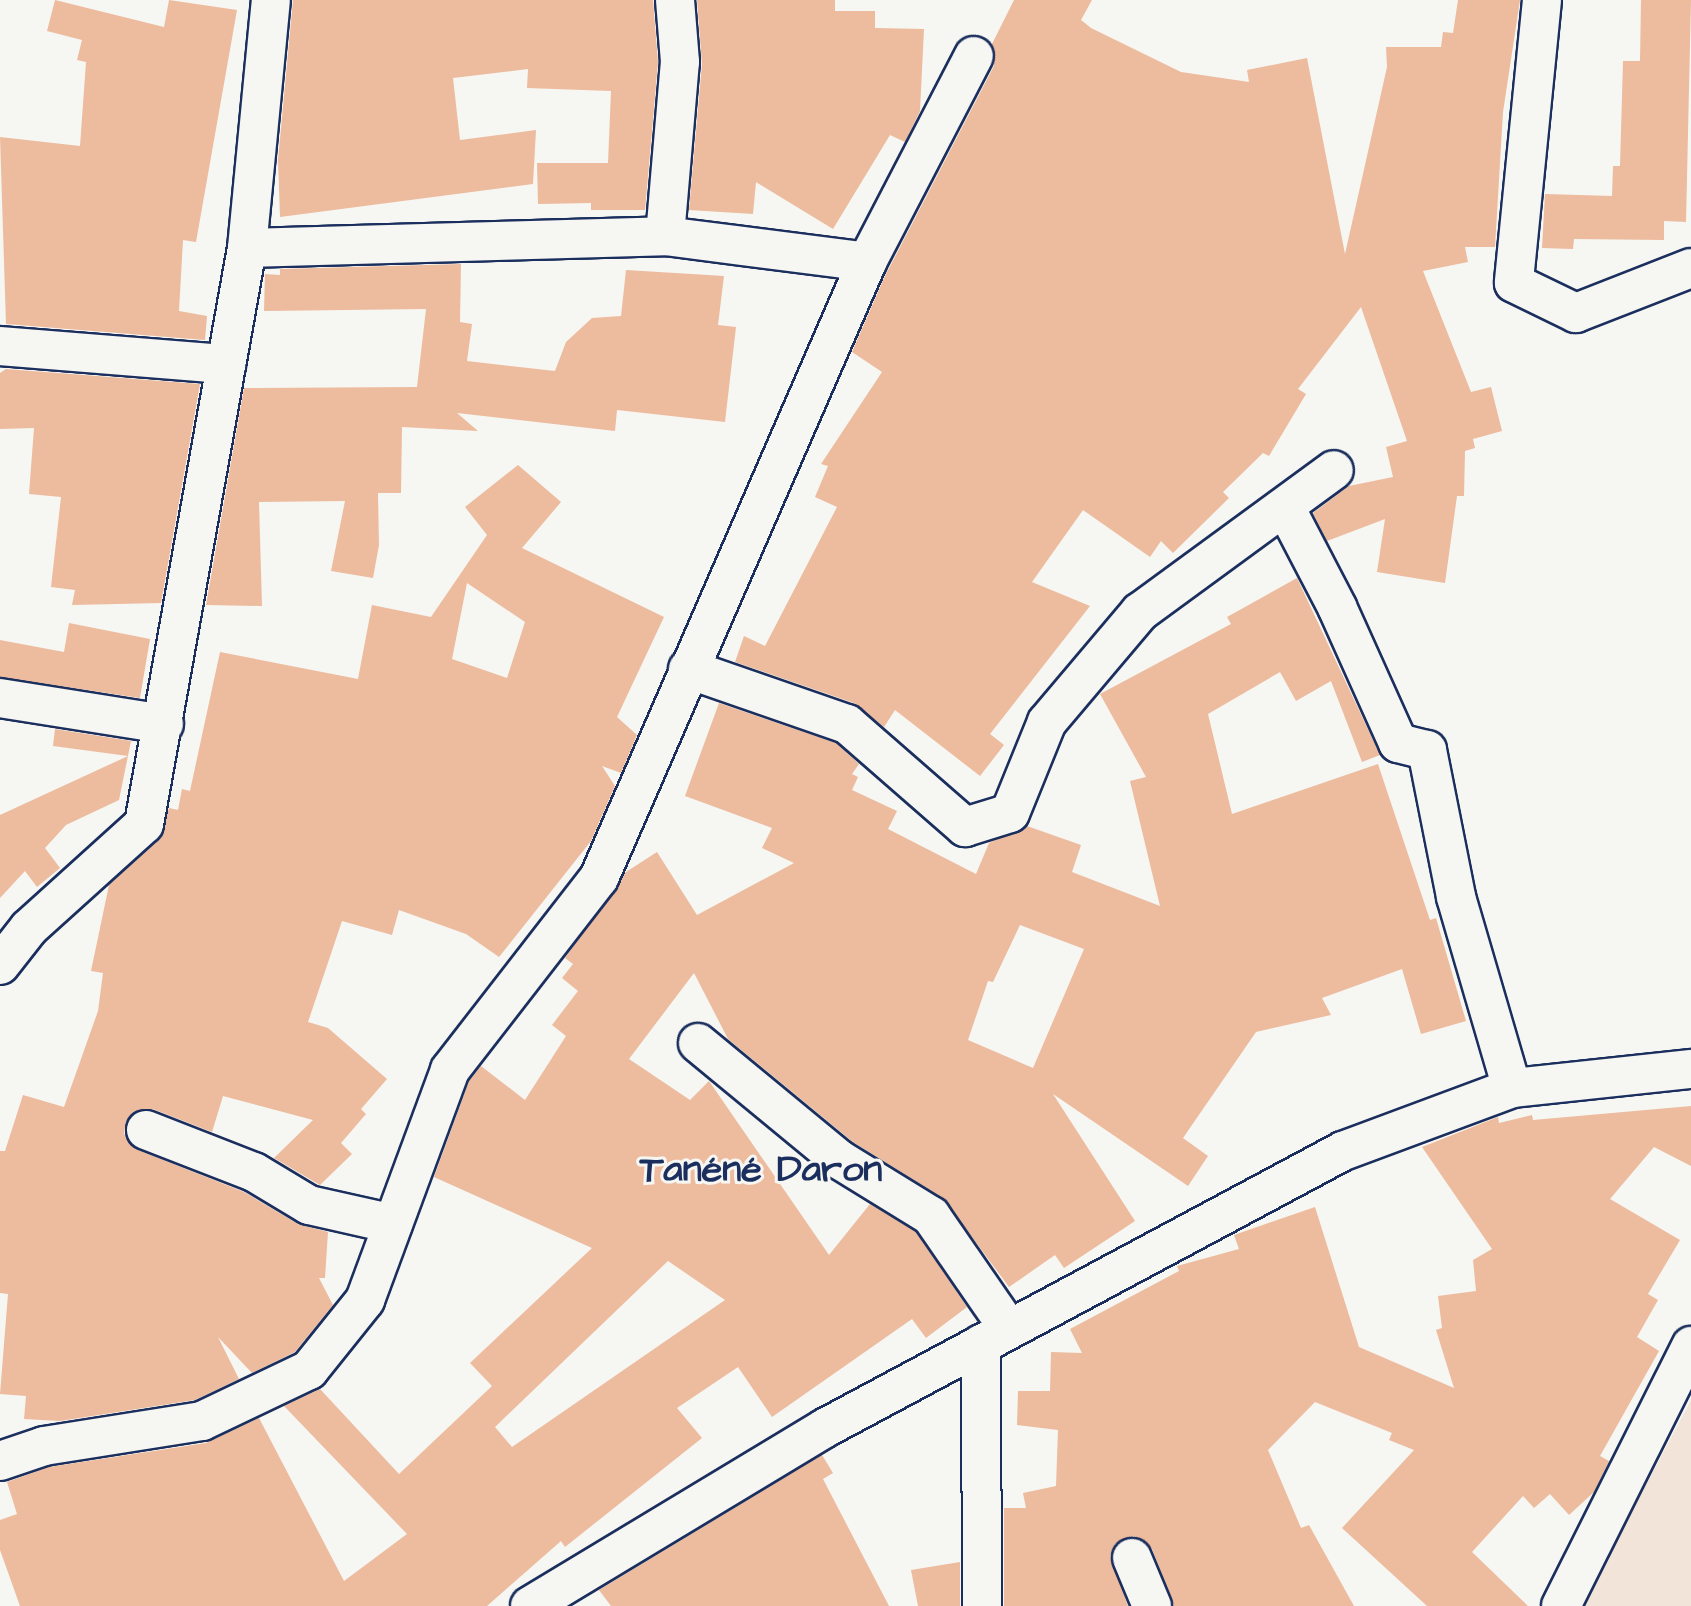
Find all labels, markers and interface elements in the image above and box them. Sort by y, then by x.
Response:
district label: Tanéné Daron [640,1148,882,1194]

